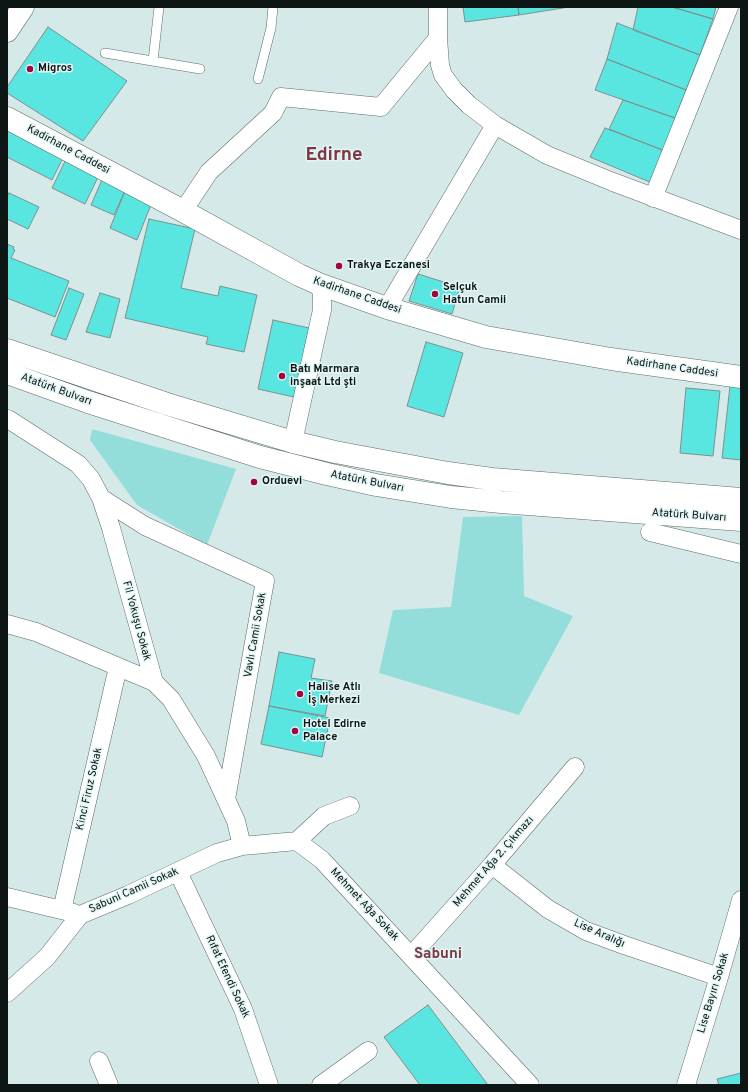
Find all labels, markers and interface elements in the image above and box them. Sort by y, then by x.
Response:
place label: Migros [38,62,72,76]
marker: Migros [25,64,35,74]
street label: Kadirhane Caddesi [24,122,112,178]
district label: Edirne [305,145,363,167]
place label: Trakya Eczanesi [347,259,430,273]
marker: Trakya Eczanesi [334,261,344,271]
street label: Kadirhane Caddesi [311,275,403,317]
place label: Selçuk Hatun Camii [443,281,506,307]
marker: Selçuk Hatun Camii [430,289,440,299]
street label: Kadirhane Caddesi [625,355,719,381]
place label: Batı Marmara inşaat Ltd şti [290,363,359,389]
street label: Atatürk Bulvarı [19,371,93,409]
marker: Batı Marmara inşaat Ltd şti [277,371,287,381]
street label: Atatürk Bulvarı [329,468,405,496]
place label: Orduevi [262,475,302,489]
marker: Orduevi [249,477,259,487]
street label: Atatürk Bulvarı [651,507,727,525]
street label: Fil Yokuşu Sokak [119,580,153,662]
street label: Vavlı Camii Sokak [242,591,270,679]
place label: Halise Atlı İş Merkezi [308,681,361,707]
marker: Halise Atlı İş Merkezi [295,689,305,699]
place label: Hotel Edirne Palace [303,718,366,744]
marker: Hotel Edirne Palace [290,726,300,736]
street label: Kinci Firuz Sokak [74,746,106,832]
street label: Mehmet Ağa 2. Çıkmazı [451,814,537,910]
street label: Sabuni Camii Sokak [87,865,181,917]
street label: Mehmet Ağa Sokak [327,866,401,944]
street label: Lise Aralığı [571,917,627,951]
street label: Rıfat Efendi Sokak [202,934,252,1020]
district label: Sabuni [414,946,462,964]
street label: Lise Bayırı Sokak [695,951,733,1035]

